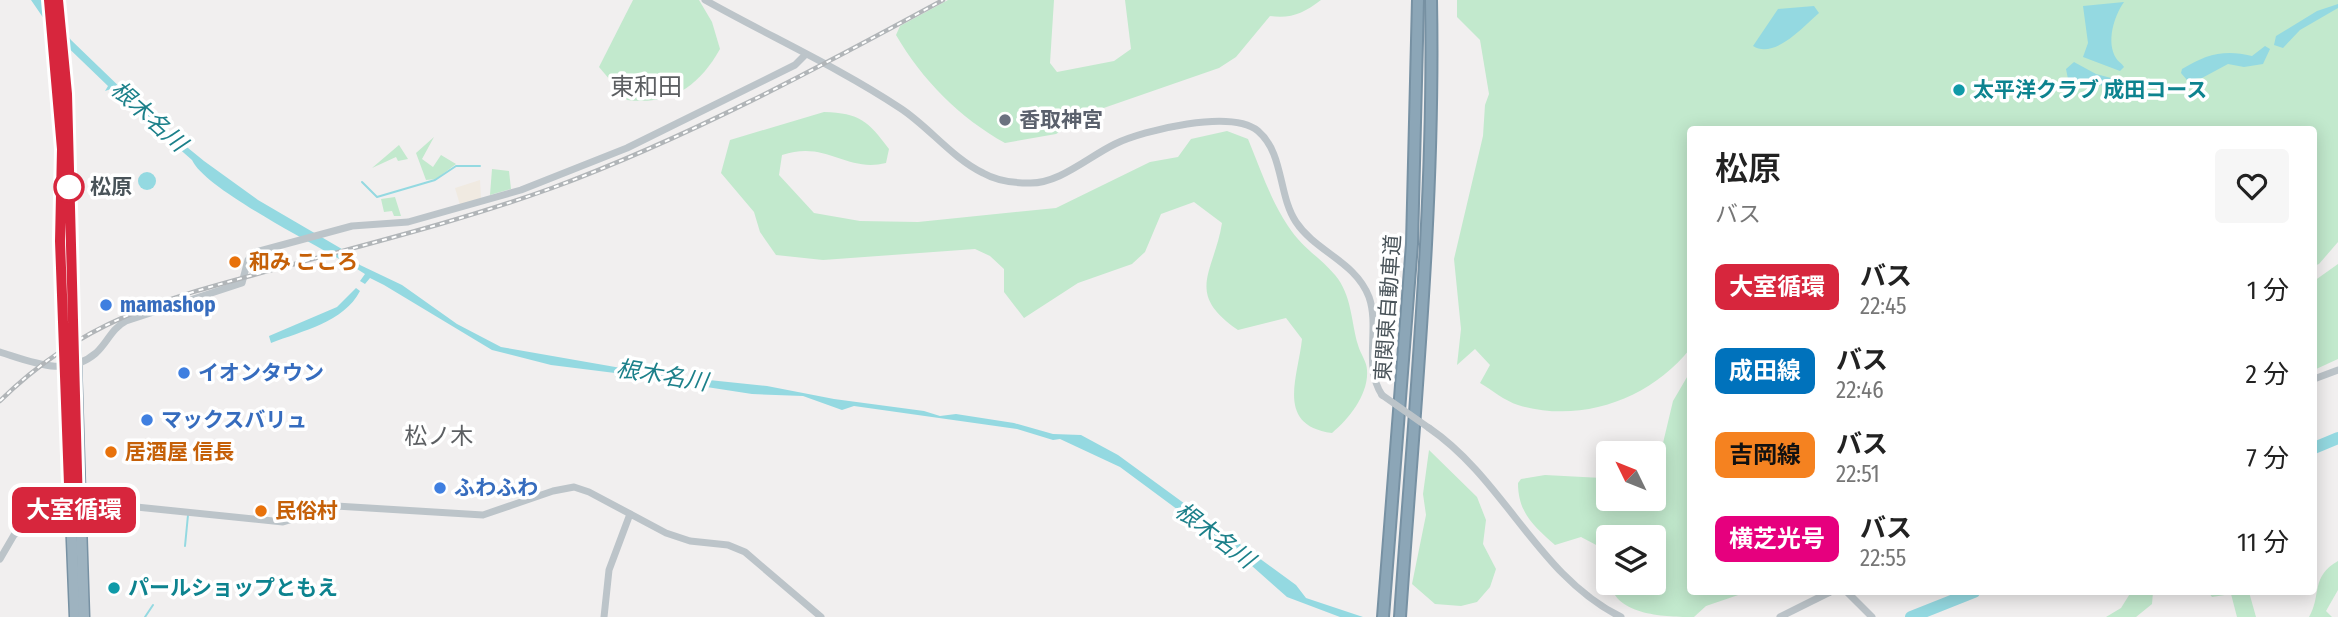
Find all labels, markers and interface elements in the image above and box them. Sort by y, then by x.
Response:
district label: 東和田 [610,73,682,101]
water label: 根木名川 [105,75,195,159]
place label: 太平洋クラブ 成田コース [1973,77,2207,103]
marker: 太平洋クラブ 成田コース [1951,82,1967,98]
place label: 香取神宮 [1019,107,1103,133]
marker: 香取神宮 [997,112,1013,128]
text: 松原 [1715,149,1781,189]
button: heart [2215,149,2289,223]
marker: 松原 [54,172,84,202]
place label: 松原 [90,174,132,200]
text: バス [1715,200,1761,228]
street label: 東関東自動車道 [1370,234,1406,382]
place label: 和み こころ [249,249,358,275]
marker: 和み こころ [227,254,243,270]
text: バス [1860,261,1912,292]
text: 大室循環 [1729,273,1825,301]
text: 1 分 [2247,275,2289,306]
place label: mamashop [120,292,216,318]
text: 22:45 [1860,292,1907,320]
marker: mamashop [98,297,114,313]
text: バス [1836,345,1888,376]
water label: 根木名川 [614,354,713,396]
text: 成田線 [1729,357,1801,385]
text: 2 分 [2245,359,2289,390]
place label: イオンタウン [198,360,324,386]
marker: イオンタウン [176,365,192,381]
text: 22:46 [1836,376,1884,404]
place label: マックスバリュ [161,407,307,433]
marker: マックスバリュ [139,412,155,428]
district label: 松ノ木 [405,422,474,450]
text: バス [1836,429,1888,460]
place label: 居酒屋 信長 [125,439,234,465]
north arrow [1596,441,1666,511]
map controls [1596,441,1666,595]
text: 吉岡線 [1729,441,1801,469]
text: 7 分 [2246,443,2289,474]
marker: 居酒屋 信長 [103,444,119,460]
text: 22:51 [1836,460,1880,488]
place label: ふわふわ [454,475,538,501]
marker: ふわふわ [432,480,448,496]
line badge: 大室循環 [25,487,123,533]
text: 大室循環 [26,496,122,524]
water label: 根木名川 [1170,496,1263,576]
place label: 民俗村 [275,498,338,524]
marker: 民俗村 [253,503,269,519]
text: バス [1860,513,1912,544]
button: layers [1596,525,1666,595]
text: 横芝光号 [1729,525,1825,553]
text: 11 分 [2237,527,2289,558]
text: 22:55 [1860,544,1906,572]
place label: パールショップともえ [128,575,338,601]
marker: パールショップともえ [106,580,122,596]

